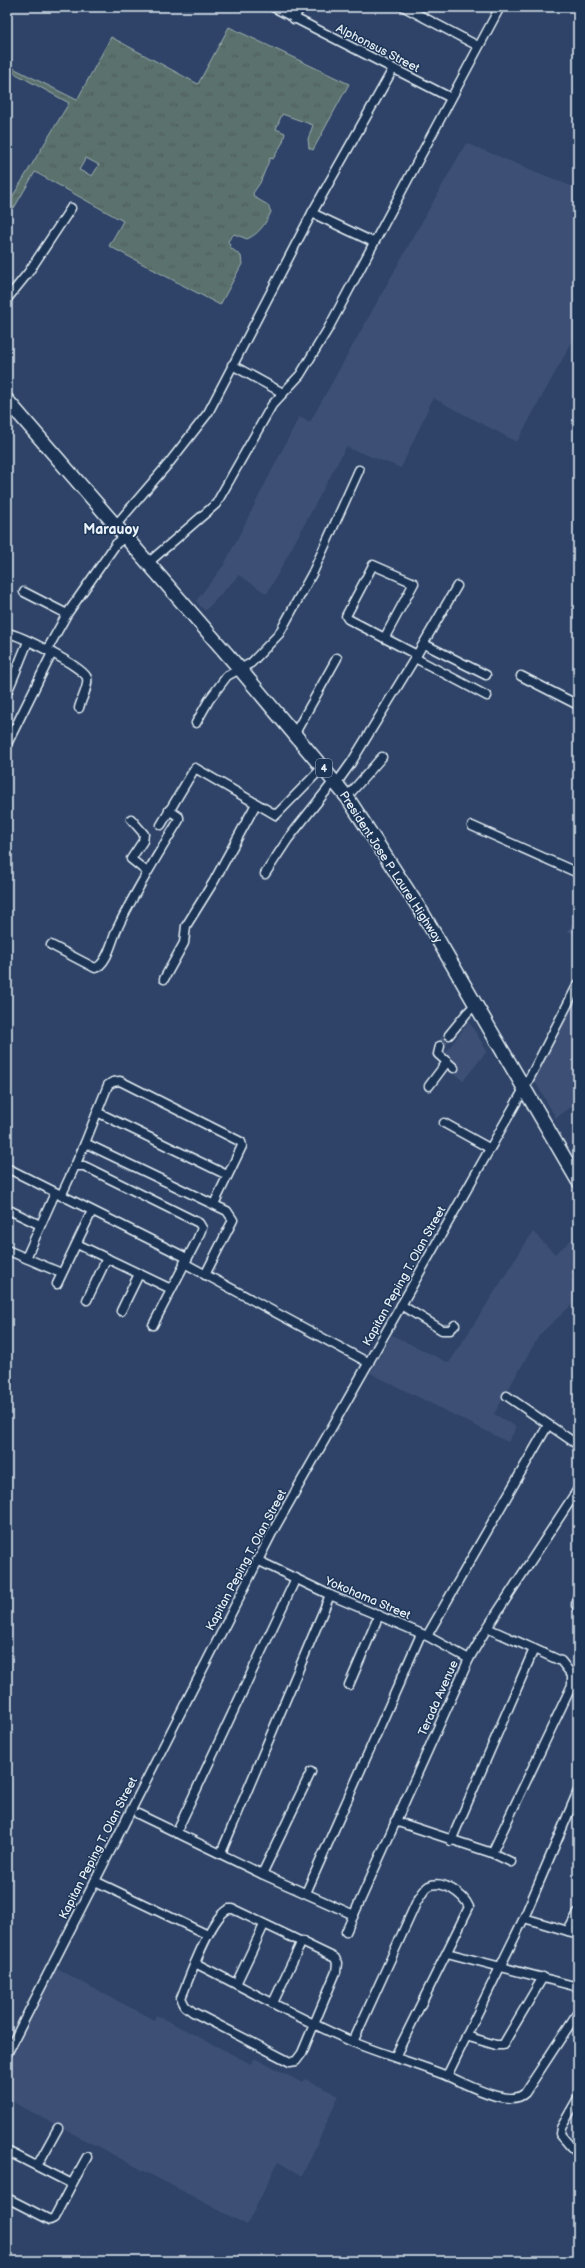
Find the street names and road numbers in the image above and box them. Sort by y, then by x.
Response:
street label: Alphonsus Street [334,21,422,76]
road number: 4 [316,759,332,777]
street label: President Jose P. Laurel Highway [336,789,446,946]
street label: Kapitan Peping T. Olan Street [360,1203,449,1349]
street label: Kapitan Peping T. Olan Street [203,1487,290,1633]
street label: Yokohama Street [322,1573,413,1623]
street label: Terada Avenue [415,1658,462,1738]
street label: Kapitan Peping T. Olan Street [56,1774,141,1922]

